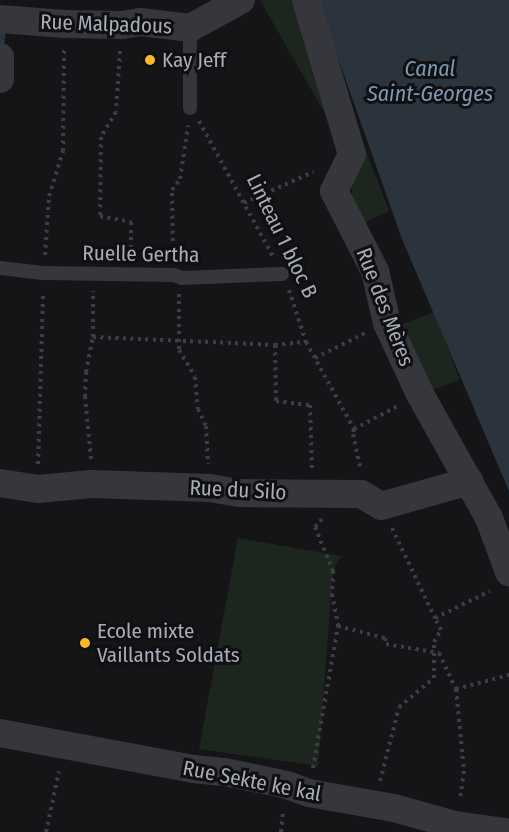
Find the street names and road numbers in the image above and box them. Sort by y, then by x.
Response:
street label: Rue Malpadous [40,9,172,39]
street label: Linteau 1 bloc B [241,170,323,302]
street label: Ruelle Gertha [82,240,200,268]
street label: Rue des Mères [351,244,419,370]
street label: Rue du Silo [189,475,287,505]
street label: Rue Sekte ke kal [181,755,323,807]

